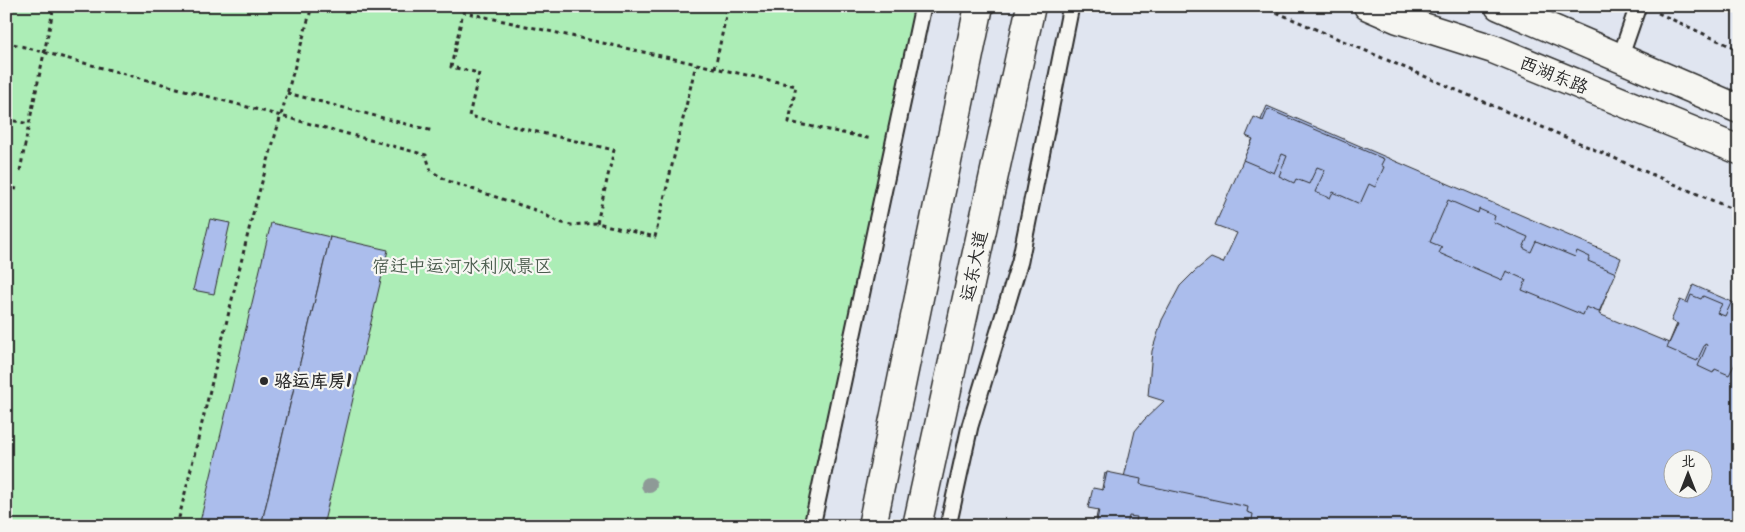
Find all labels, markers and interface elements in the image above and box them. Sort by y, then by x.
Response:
street label: 西湖东路 [1515,49,1592,103]
street label: 运东大道 [954,228,997,305]
park label: 宿迁中运河水利风景区 [372,253,552,282]
place label: 骆运库房1 [274,368,352,397]
marker: 骆运库房1 [258,375,270,387]
north arrow [1662,450,1712,500]
text: 北 [1681,451,1695,473]

